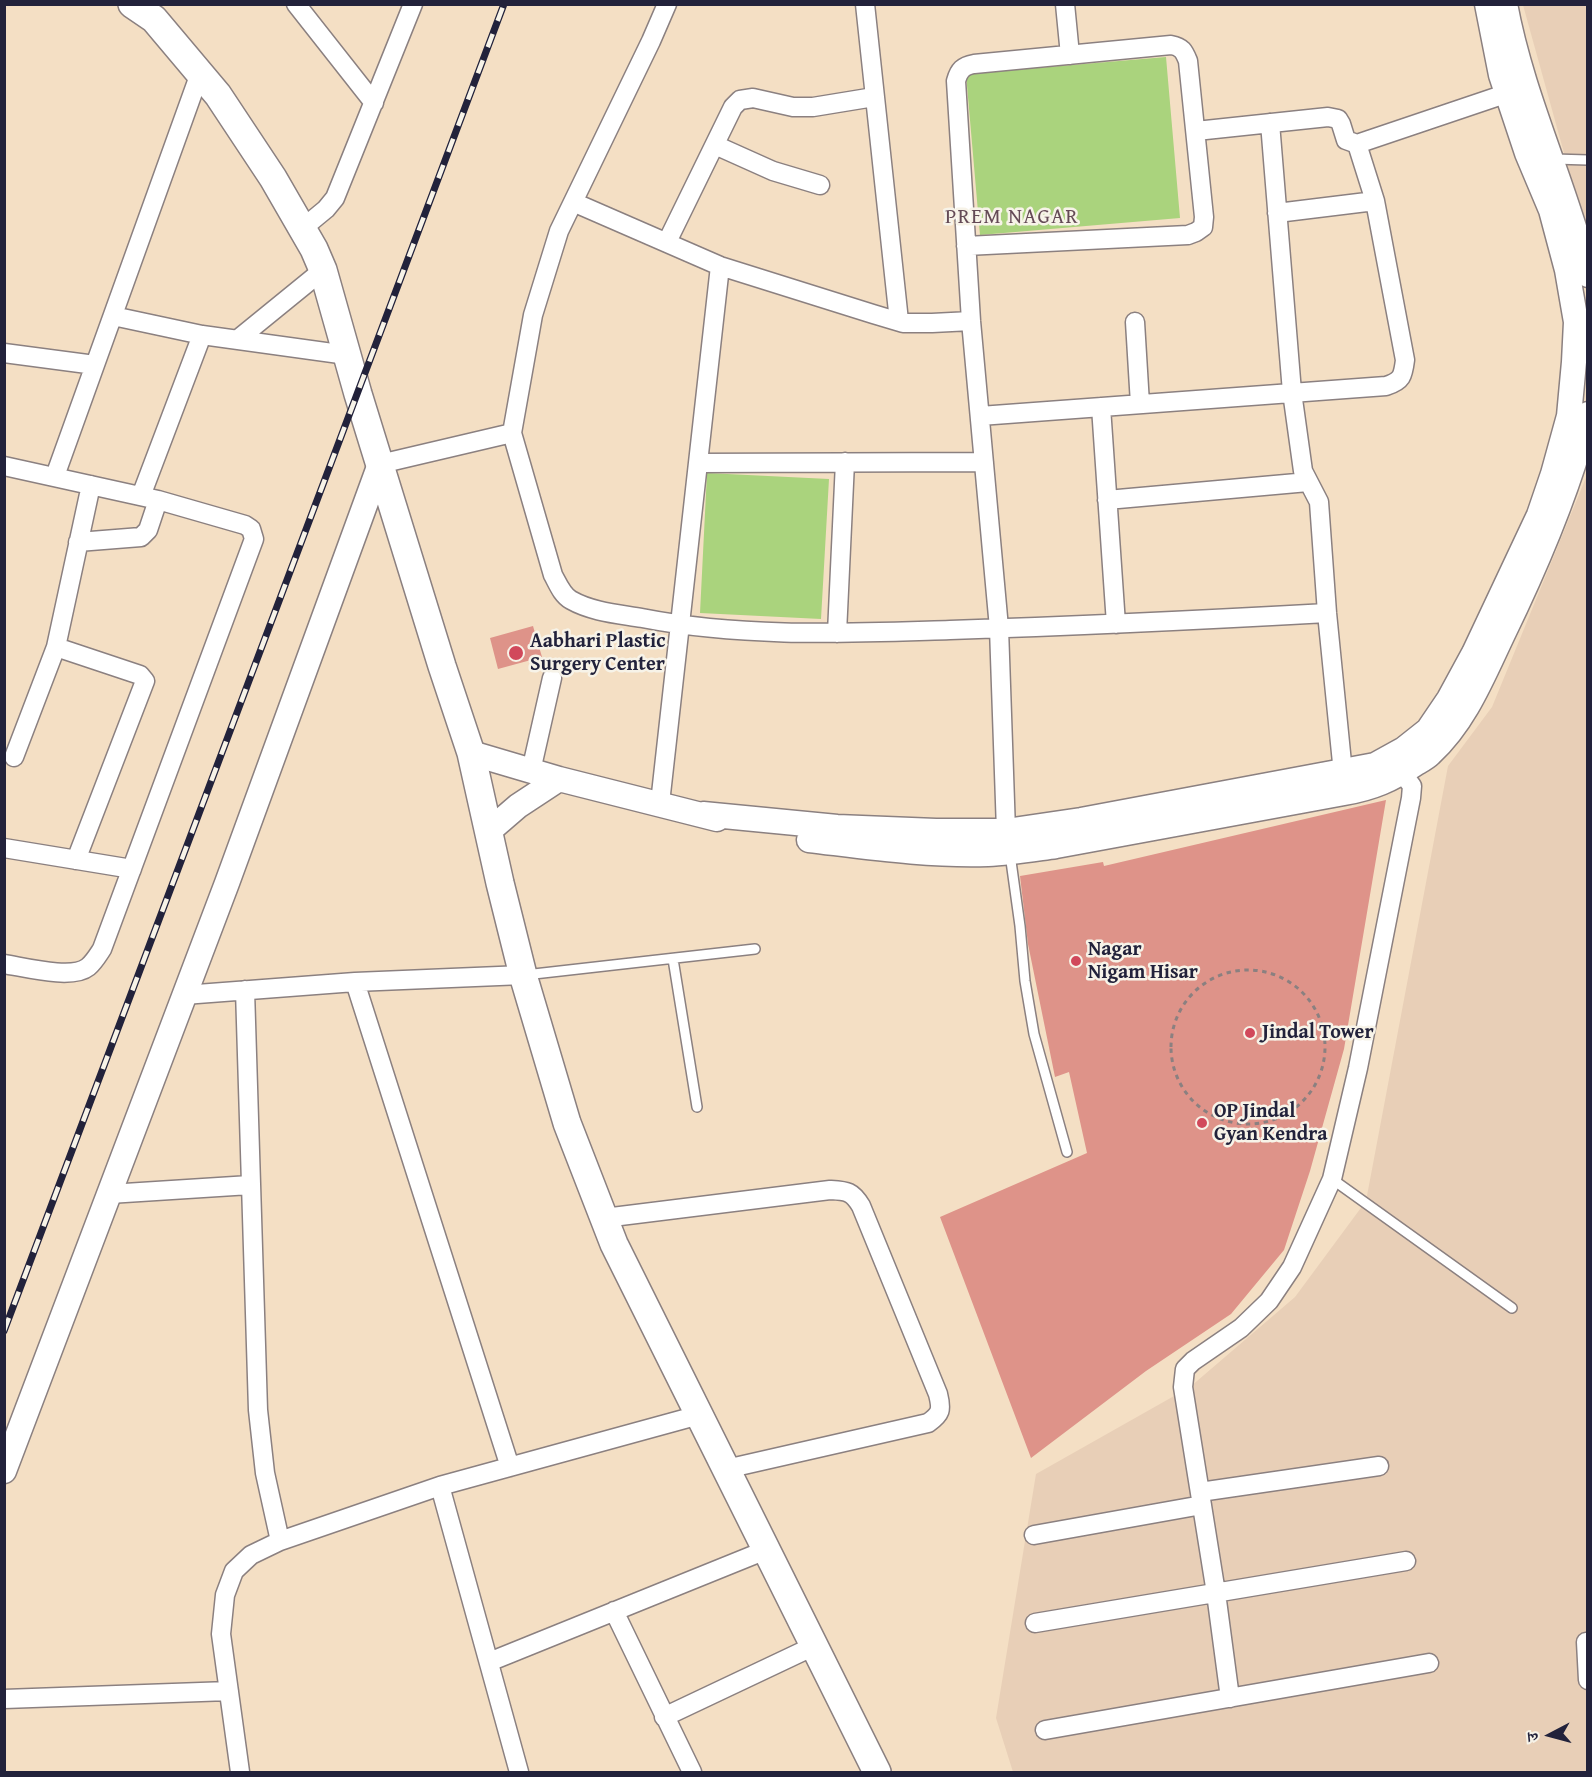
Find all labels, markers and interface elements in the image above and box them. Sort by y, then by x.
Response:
district label: PREM NAGAR [945,205,1079,231]
place label: Aabhari Plastic Surgery Center [530,630,666,677]
marker: Aabhari Plastic Surgery Center [507,644,525,662]
place label: Nagar Nigam Hisar [1088,938,1198,985]
marker: Nagar Nigam Hisar [1069,954,1083,968]
place label: Jindal Tower [1262,1021,1374,1045]
marker: Jindal Tower [1243,1026,1257,1040]
place label: OP Jindal Gyan Kendra [1214,1100,1328,1147]
marker: OP Jindal Gyan Kendra [1195,1116,1209,1130]
north arrow [1520,1705,1580,1765]
text: उ [1520,1732,1544,1742]

